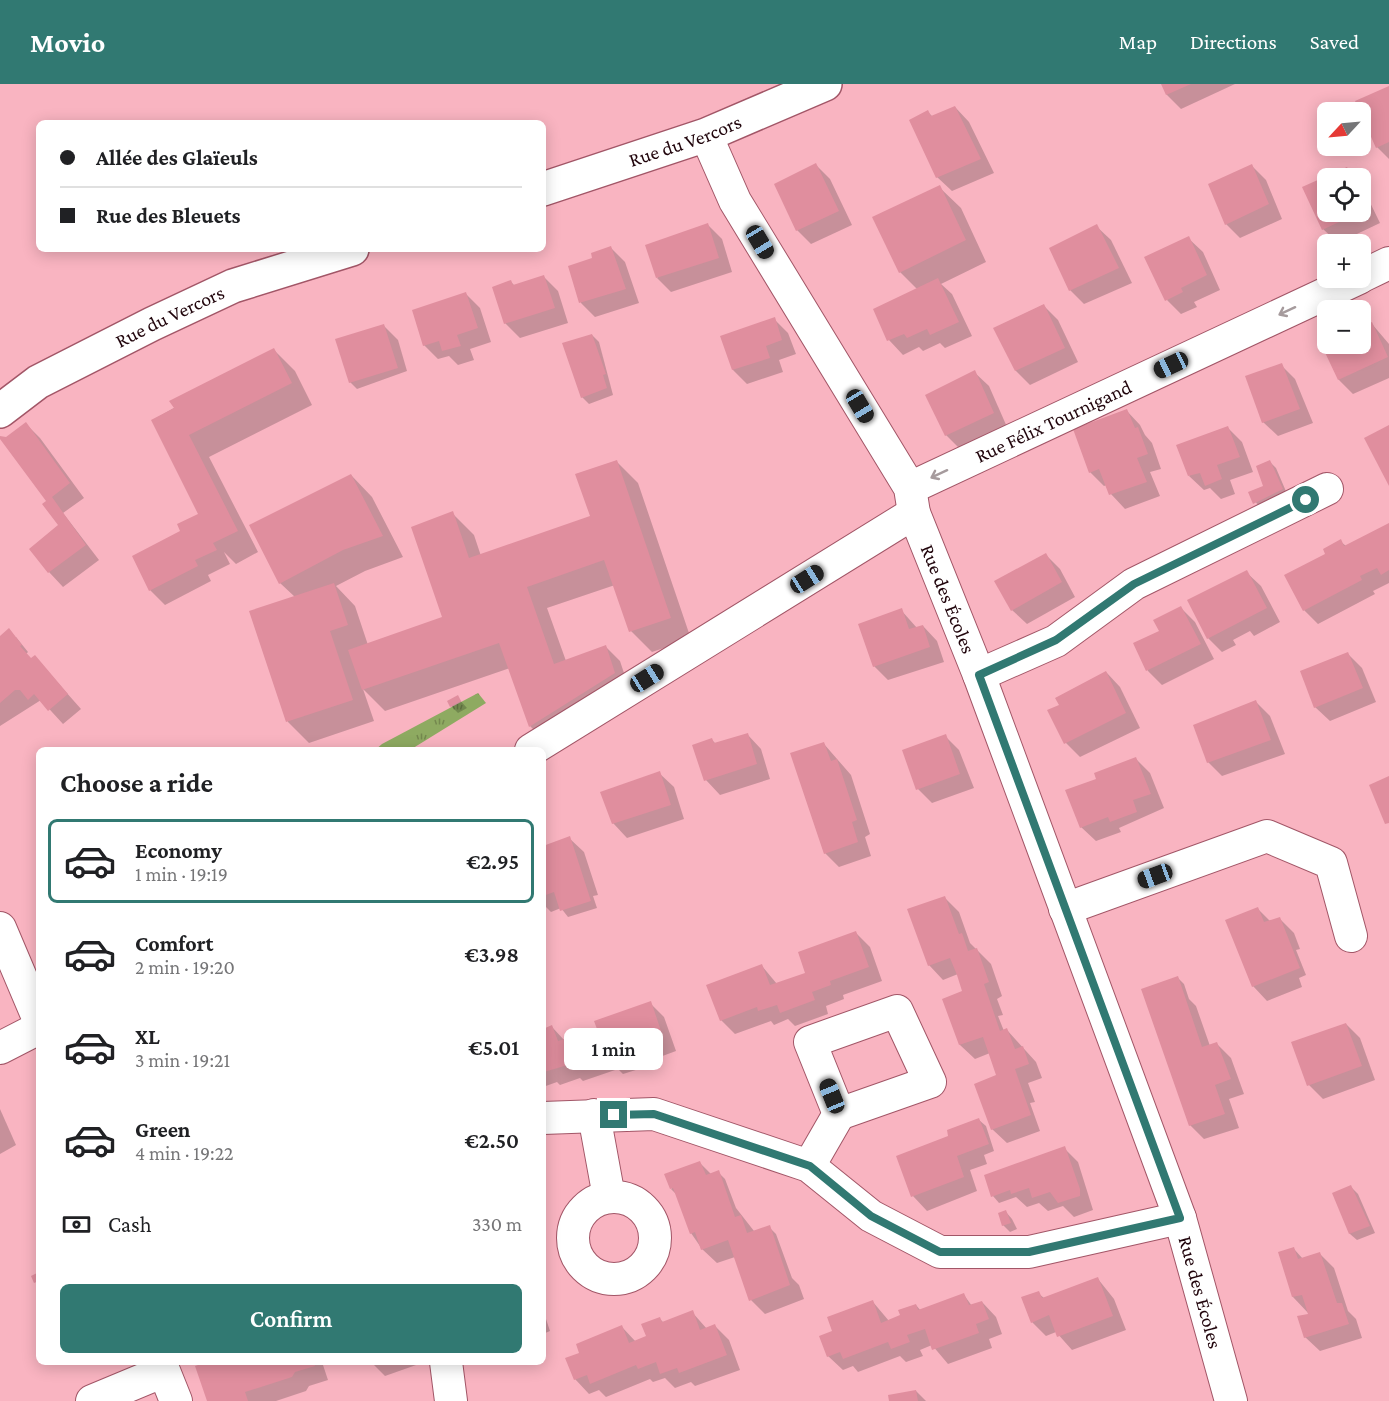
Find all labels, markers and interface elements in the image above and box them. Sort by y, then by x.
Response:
text: Movio [30,27,105,58]
text: Map [1119,30,1157,54]
text: Directions [1190,30,1277,54]
text: Saved [1310,30,1359,54]
north arrow [1317,102,1371,156]
map controls [1317,102,1371,354]
street label: Rue du Vercors [626,110,745,171]
text: Allée des Glaïeuls [96,145,258,170]
button: locate [1317,168,1371,222]
text: Rue des Bleuets [96,203,240,228]
car [743,222,777,262]
button: + [1317,234,1371,288]
street label: Rue du Vercors [112,281,228,352]
button: − [1317,300,1371,354]
one-way arrow [1278,306,1296,318]
car [1151,349,1191,381]
street label: Rue Félix Tournigand [972,375,1135,467]
car [843,386,877,426]
one-way arrow [930,469,948,480]
route start [1292,486,1319,513]
street label: Rue des Écoles [917,541,980,657]
car [787,562,827,596]
car [627,661,667,695]
text: Choose a ride [60,768,213,798]
icon: car [63,834,117,888]
text: Economy [135,838,222,863]
text: €2.95 [466,849,519,874]
car [1135,861,1175,891]
text: 1 min · 19:19 [135,863,228,885]
icon: car [63,927,117,981]
text: Comfort [135,931,213,956]
text: €3.98 [465,942,519,967]
text: 2 min · 19:20 [135,956,235,978]
icon: car [63,1020,117,1074]
text: XL [135,1024,160,1049]
callout: 1 min [564,1028,664,1070]
text: €5.01 [468,1035,519,1060]
text: 1 min [591,1038,636,1060]
text: 3 min · 19:21 [135,1049,230,1071]
car [817,1076,847,1116]
route end [600,1101,627,1128]
icon: car [63,1113,117,1167]
text: Green [135,1117,191,1142]
text: €2.50 [464,1128,519,1153]
text: 4 min · 19:22 [135,1142,234,1164]
icon: cash [60,1208,93,1241]
text: Cash [108,1212,152,1237]
text: 330 m [472,1213,522,1235]
street label: Rue des Écoles [1174,1233,1227,1351]
button: Confirm [60,1284,522,1353]

